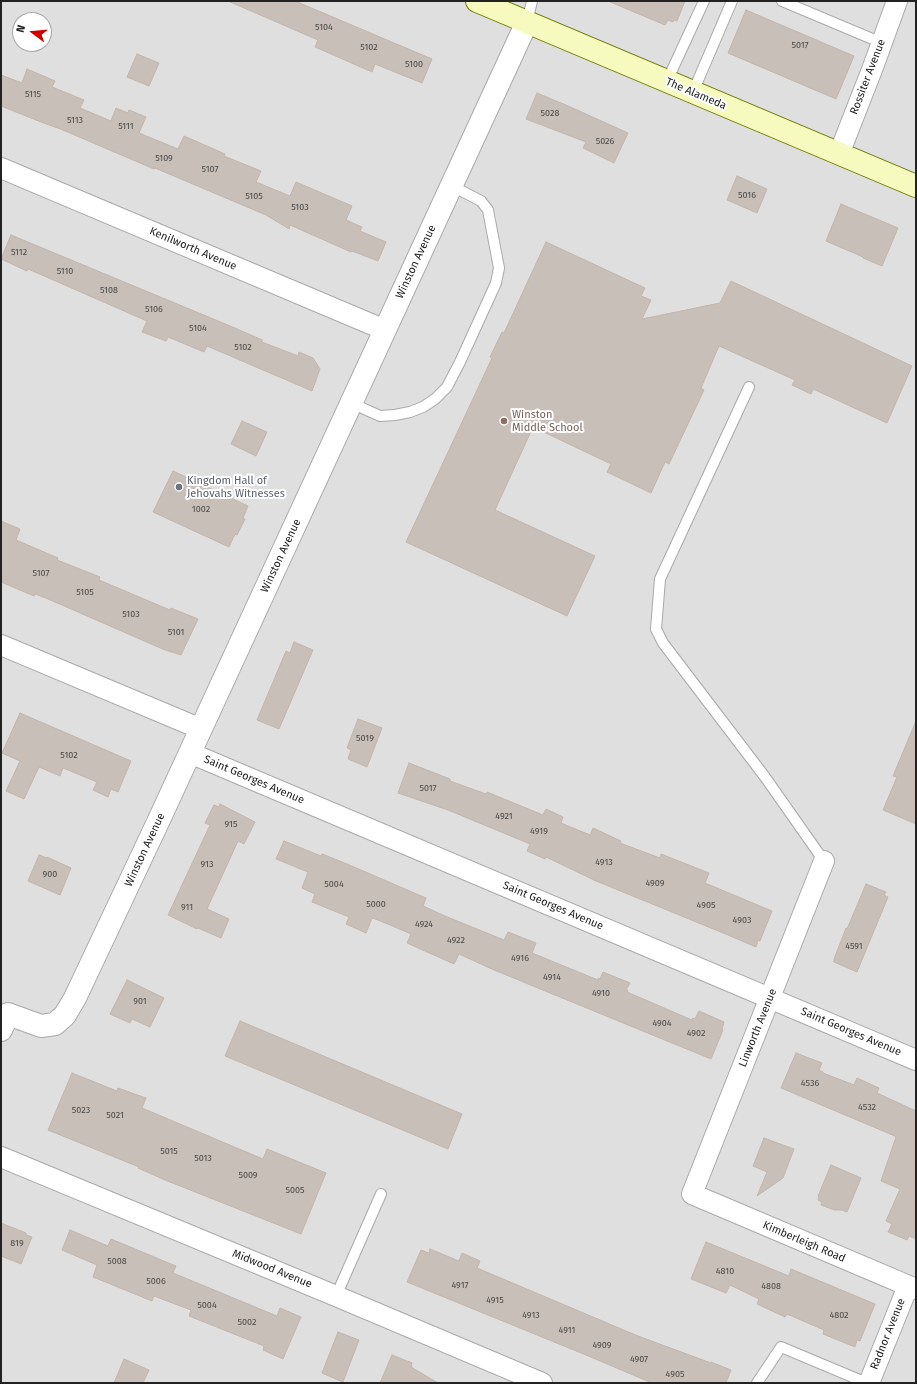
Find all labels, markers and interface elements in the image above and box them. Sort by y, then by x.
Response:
north arrow [12,12,52,52]
house number: 5104 [315,22,333,32]
text: N [14,24,28,34]
street label: Rossiter Avenue [848,37,888,117]
house number: 5017 [791,40,809,50]
house number: 5102 [360,42,378,52]
house number: 5100 [405,59,423,69]
street label: The Alameda [664,75,728,113]
house number: 5115 [25,89,41,99]
house number: 5028 [541,108,559,118]
house number: 5113 [67,115,83,125]
house number: 5111 [118,121,134,131]
house number: 5026 [596,136,614,146]
house number: 5109 [155,153,173,163]
house number: 5107 [202,164,218,174]
house number: 5016 [738,190,756,200]
house number: 5105 [245,191,263,201]
house number: 5103 [291,202,309,212]
street label: Winston Avenue [393,223,439,301]
street label: Kenilworth Avenue [147,225,239,273]
house number: 5112 [11,247,27,257]
house number: 5110 [57,266,73,276]
house number: 5108 [100,285,118,295]
house number: 5106 [145,304,163,314]
house number: 5104 [189,323,207,333]
house number: 5102 [234,342,252,352]
place label: Winston Middle School [512,408,583,434]
marker: Winston Middle School [499,416,509,426]
place label: Kingdom Hall of Jehovahs Witnesses [187,474,285,500]
marker: Kingdom Hall of Jehovahs Witnesses [174,482,184,492]
house number: 1002 [192,504,210,514]
street label: Winston Avenue [258,517,304,595]
house number: 5107 [33,568,49,578]
house number: 5105 [76,587,94,597]
house number: 5103 [122,609,140,619]
house number: 5101 [168,627,184,637]
house number: 5019 [356,733,374,743]
house number: 5102 [60,750,78,760]
street label: Saint Georges Avenue [202,753,306,807]
house number: 5017 [419,783,437,793]
street label: Winston Avenue [122,811,168,889]
house number: 4921 [495,811,513,821]
house number: 915 [225,819,237,829]
house number: 4919 [530,826,548,836]
house number: 4913 [595,857,613,867]
house number: 913 [201,859,213,869]
house number: 900 [43,869,57,879]
house number: 4909 [646,878,664,888]
house number: 5004 [324,879,344,889]
street label: Saint Georges Avenue [501,879,605,933]
house number: 5000 [366,899,386,909]
house number: 4905 [697,900,715,910]
house number: 911 [181,902,193,912]
house number: 4903 [733,915,751,925]
house number: 4924 [415,919,433,929]
house number: 4922 [447,935,465,945]
house number: 4591 [845,941,863,951]
house number: 4916 [511,953,529,963]
house number: 4914 [543,972,561,982]
street label: Linworth Avenue [736,987,780,1069]
house number: 4910 [592,988,610,998]
house number: 901 [133,996,147,1006]
street label: Saint Georges Avenue [799,1005,903,1059]
house number: 4904 [652,1018,672,1028]
house number: 4902 [687,1028,705,1038]
house number: 4536 [801,1078,819,1088]
house number: 4532 [858,1102,876,1112]
house number: 5023 [72,1105,90,1115]
house number: 5021 [106,1110,124,1120]
house number: 5015 [160,1146,178,1156]
house number: 5013 [194,1153,212,1163]
house number: 5009 [238,1170,258,1180]
house number: 5005 [285,1185,305,1195]
street label: Kimberleigh Road [761,1219,847,1265]
house number: 819 [10,1238,24,1248]
street label: Midwood Avenue [230,1247,314,1291]
house number: 5008 [107,1256,127,1266]
house number: 4810 [716,1266,734,1276]
house number: 5006 [146,1276,166,1286]
house number: 4917 [451,1280,469,1290]
house number: 4808 [761,1281,781,1291]
house number: 4915 [486,1295,504,1305]
street label: Radnor Avenue [868,1296,908,1372]
house number: 5004 [197,1300,217,1310]
house number: 4913 [522,1310,540,1320]
house number: 4802 [829,1310,849,1320]
house number: 5002 [238,1317,256,1327]
house number: 4911 [559,1325,575,1335]
house number: 4909 [593,1340,611,1350]
house number: 4907 [630,1354,648,1364]
house number: 4905 [666,1369,684,1379]

